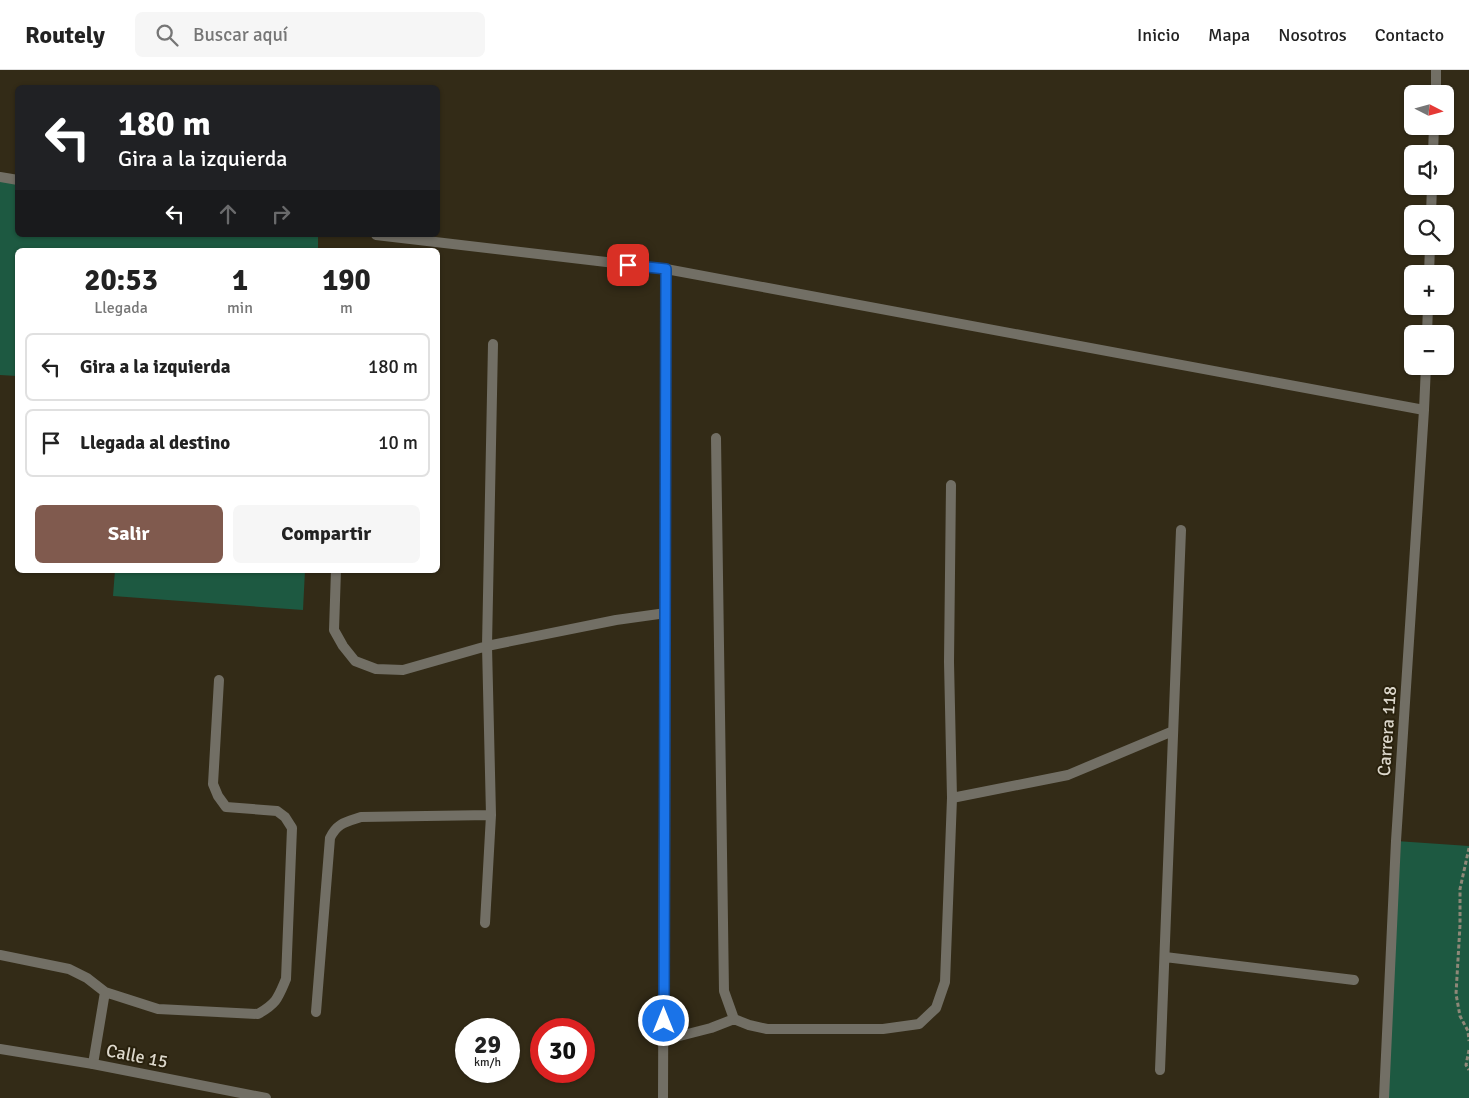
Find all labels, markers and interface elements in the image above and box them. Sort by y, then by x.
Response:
search box [135,12,485,57]
text: Routely [25,20,105,50]
icon: search [153,21,181,49]
text: Buscar aquí [193,23,288,47]
text: Inicio [1137,24,1180,46]
text: Mapa [1208,24,1250,46]
text: Nosotros [1278,24,1347,46]
text: Contacto [1375,24,1444,46]
north arrow [1404,85,1454,135]
map controls [1404,85,1454,375]
text: 180 m [118,102,211,145]
icon: left [35,105,100,170]
text: Gira a la izquierda [118,145,287,172]
button: sound [1404,145,1454,195]
icon: left [161,200,189,228]
icon: ahead [214,200,242,228]
icon: right [267,200,295,228]
button: search [1404,205,1454,255]
pin [607,244,649,286]
icon: arrive [614,251,642,279]
text: 20:53 [84,262,158,299]
text: 1 [232,262,248,299]
text: 190 [322,262,371,299]
button: + [1404,265,1454,315]
text: Llegada [94,298,148,318]
text: min [227,298,253,318]
text: m [340,298,353,318]
button: − [1404,325,1454,375]
icon: left [37,353,65,381]
text: Gira a la izquierda [80,355,230,379]
text: 180 m [368,355,418,379]
icon: arrive [37,429,65,457]
text: Llegada al destino [80,431,230,455]
text: 10 m [378,431,418,455]
button: Salir [35,505,223,563]
button: Compartir [233,505,420,563]
street label: Carrera 118 [1373,685,1401,777]
position arrow [637,994,689,1046]
speed limit sign: 30 [530,1018,595,1083]
text: 29 [474,1029,501,1060]
street label: Calle 15 [104,1039,170,1073]
text: km/h [474,1055,501,1070]

